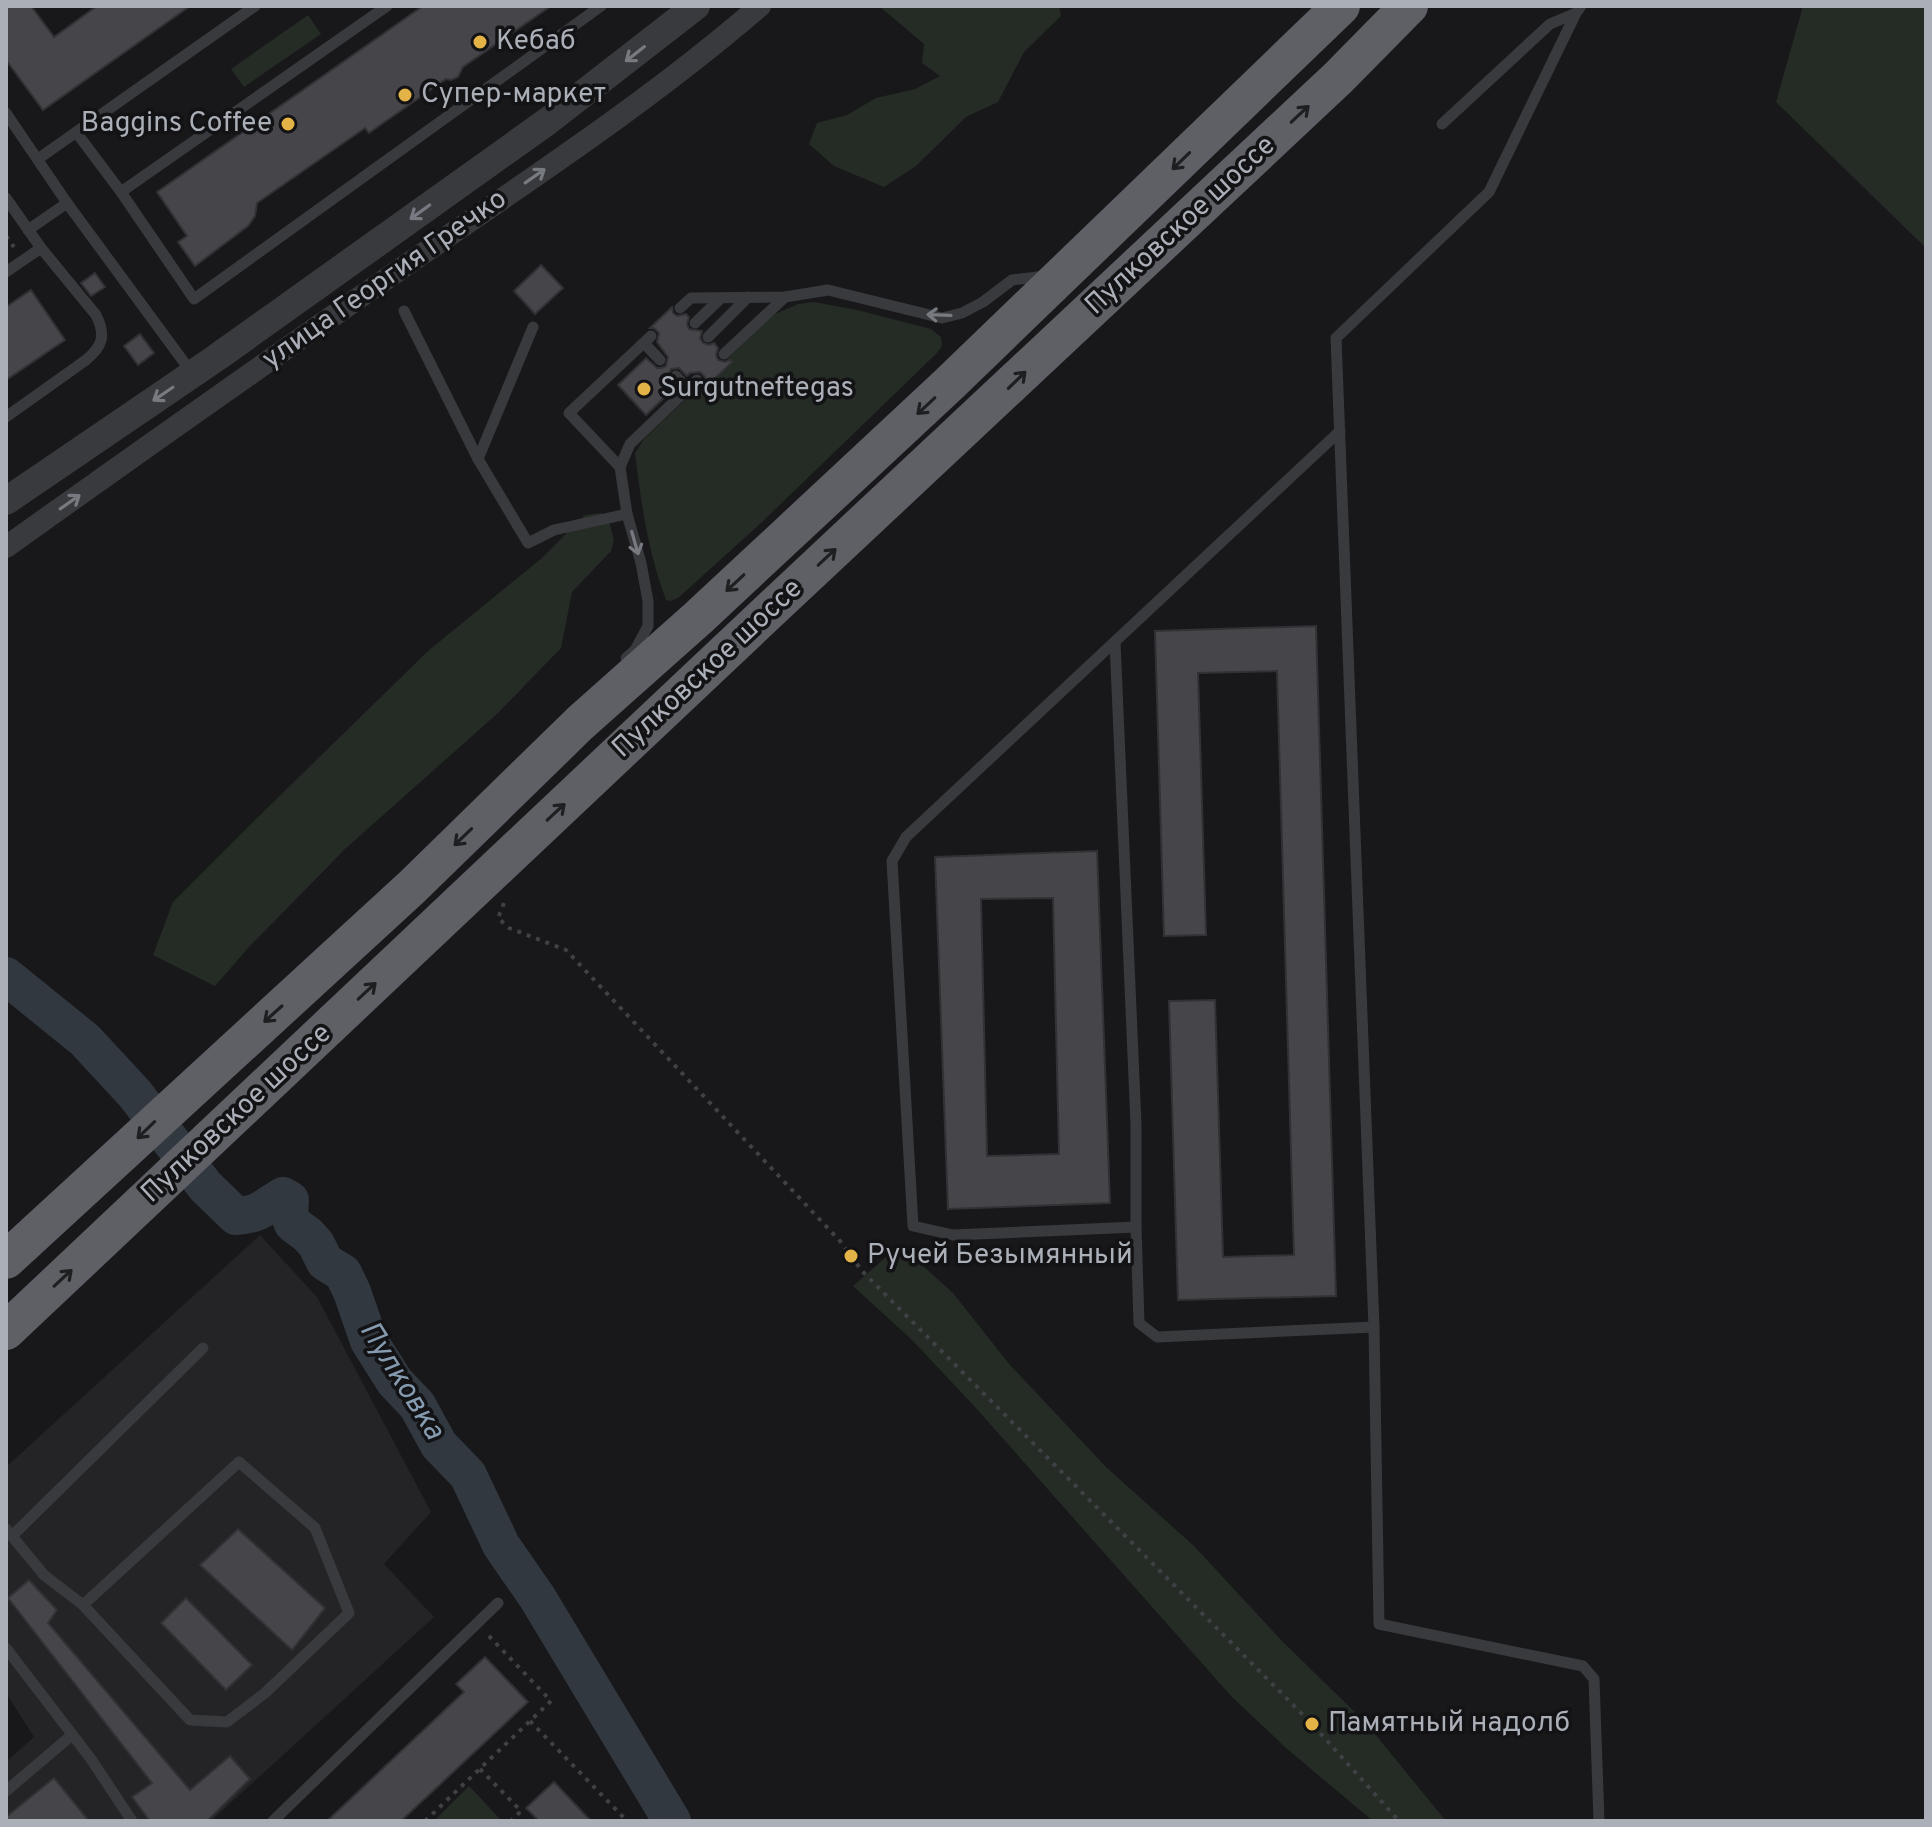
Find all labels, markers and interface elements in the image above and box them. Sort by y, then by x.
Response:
place label: Кебаб [496,24,576,60]
marker: Кебаб [471,33,489,51]
one-way arrow [625,46,646,63]
place label: Супер-маркет [421,77,606,113]
marker: Супер-маркет [396,86,414,104]
one-way arrow [1290,105,1310,123]
place label: Baggins Coffee [81,106,272,142]
marker: Baggins Coffee [279,115,297,133]
street label: Пулковское шоссе [1078,128,1284,324]
one-way arrow [1171,151,1191,170]
one-way arrow [523,168,545,184]
street label: улица Георгия Гречко [256,182,514,378]
one-way arrow [410,204,432,220]
one-way arrow [927,307,953,322]
one-way arrow [1007,370,1027,389]
place label: Surgutneftegas [660,371,854,407]
marker: Surgutneftegas [635,380,653,398]
one-way arrow [152,386,174,403]
one-way arrow [916,397,936,415]
one-way arrow [58,494,80,510]
one-way arrow [628,530,643,556]
one-way arrow [817,548,837,567]
street label: Пулковское шоссе [605,571,811,767]
one-way arrow [726,574,746,592]
one-way arrow [546,803,566,822]
one-way arrow [454,827,473,846]
one-way arrow [357,981,377,1000]
one-way arrow [263,1004,283,1023]
street label: Пулковское шоссе [134,1016,340,1212]
one-way arrow [136,1121,156,1140]
place label: Ручей Безымянный [867,1238,1133,1274]
marker: Ручей Безымянный [842,1247,860,1265]
one-way arrow [53,1268,73,1287]
water label: Пулковка [350,1315,452,1448]
place label: Памятный надолб [1328,1706,1570,1742]
marker: Памятный надолб [1303,1715,1321,1733]

